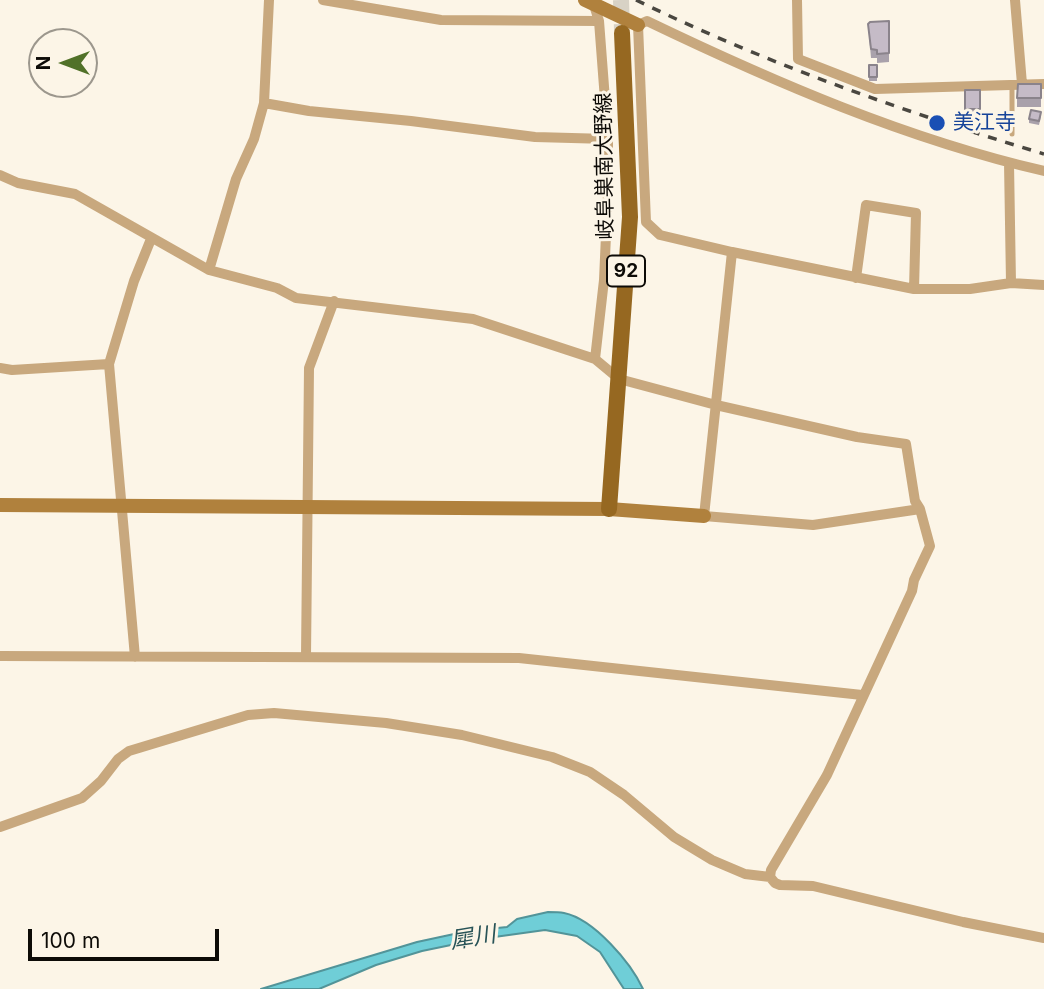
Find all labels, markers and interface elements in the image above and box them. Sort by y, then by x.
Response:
north arrow [28,28,98,98]
text: N [32,56,55,70]
street label: 岐阜巣南大野線 [591,92,619,240]
place label: 美江寺 [953,110,1016,136]
marker: 美江寺 [927,113,947,133]
road number: 92 [607,256,645,286]
scale bar [32,916,222,960]
water label: 犀川 [448,921,498,955]
text: 100 m [41,928,100,953]

